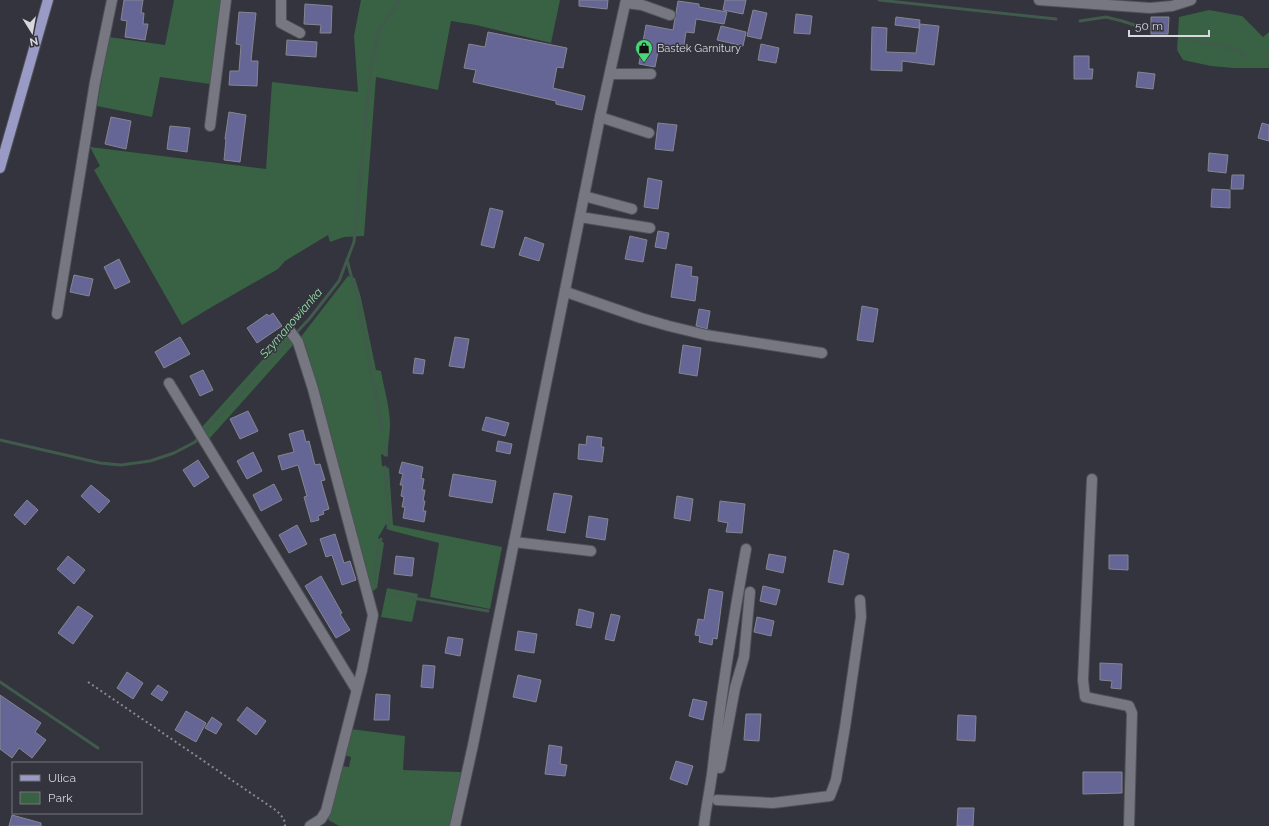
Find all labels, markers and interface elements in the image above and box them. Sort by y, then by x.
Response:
north arrow [12,12,52,52]
scale bar [1129,12,1209,38]
text: 50 m [1135,19,1163,33]
text: N [28,34,39,49]
shop icon: Bastek Garnitury [634,38,654,63]
place label: Bastek Garnitury [657,42,741,55]
water label: Szymanowianka [256,285,325,362]
legend [12,762,142,814]
text: Ulica [48,771,76,785]
text: Park [48,791,73,805]

